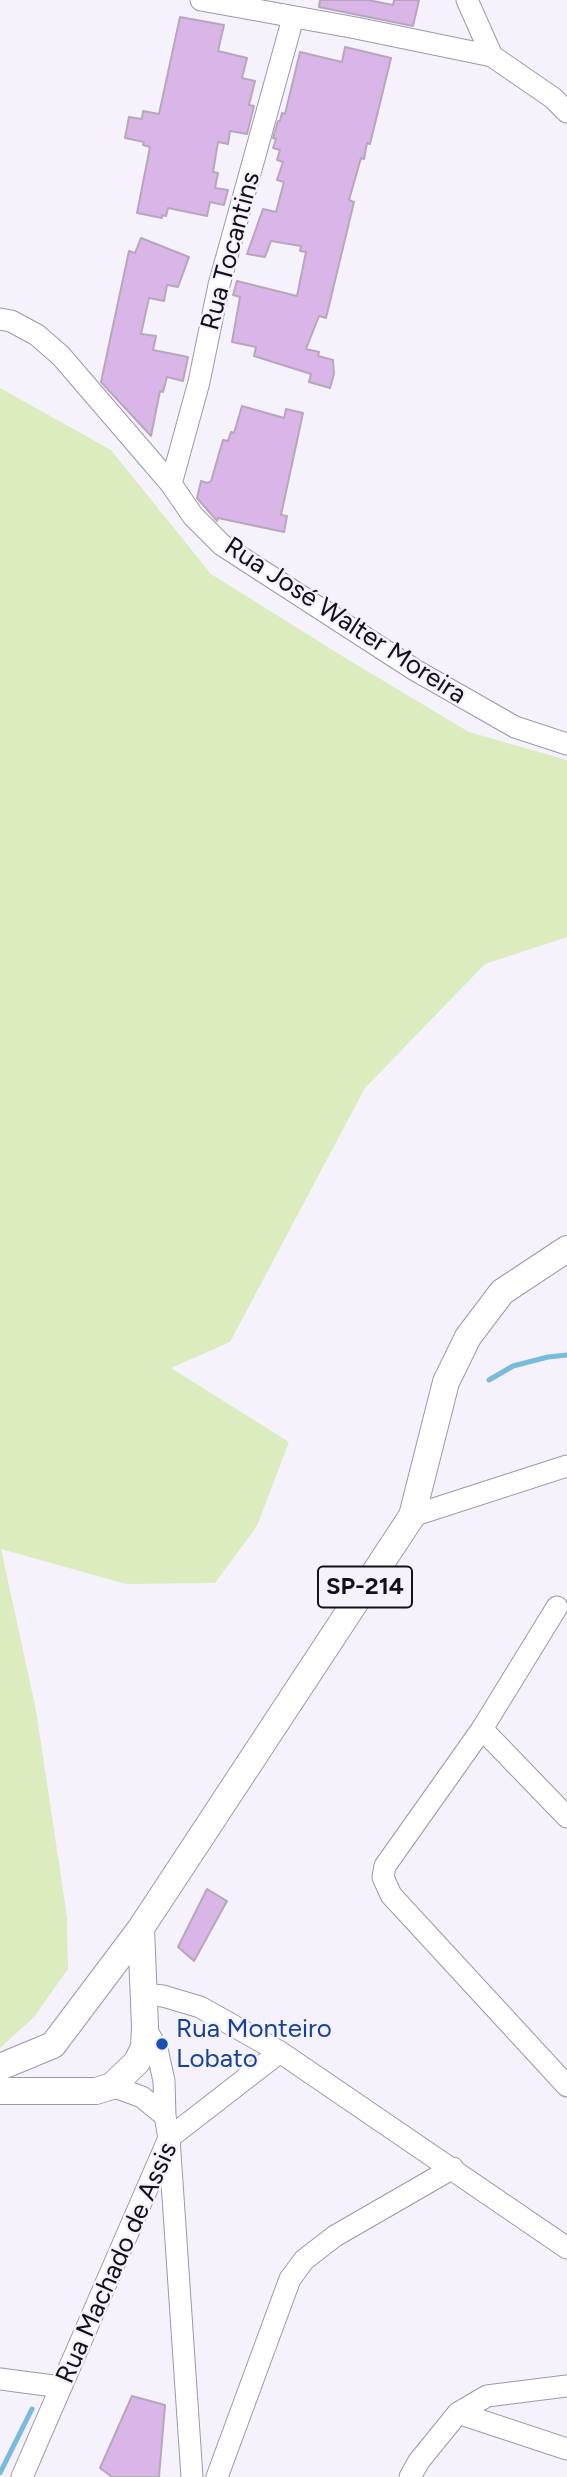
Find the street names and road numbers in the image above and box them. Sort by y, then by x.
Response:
street label: Rua Tocantins [195,168,267,334]
street label: Rua José Walter Moreira [218,531,472,711]
road number: SP-214 [318,1567,412,1608]
street label: Rua Machado de Assis [50,2138,184,2388]

